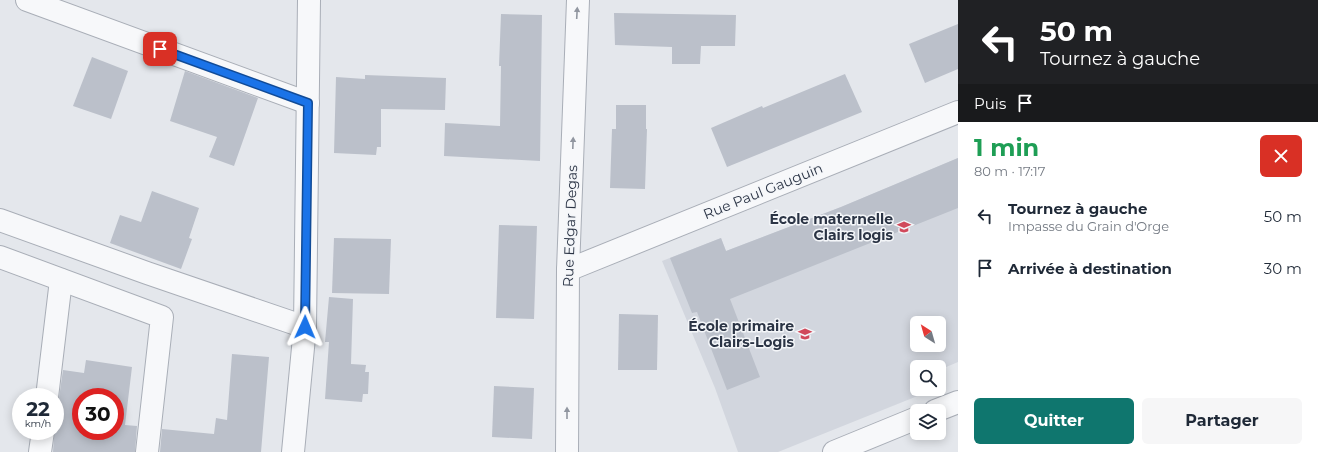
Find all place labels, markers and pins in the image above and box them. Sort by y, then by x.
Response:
pin [143,32,177,66]
place label: École maternelle Clairs logis [769,210,894,244]
school or university icon: École maternelle Clairs logis [896,219,912,235]
place label: École primaire Clairs-Logis [688,317,795,351]
school or university icon: École primaire Clairs-Logis [797,326,813,342]

